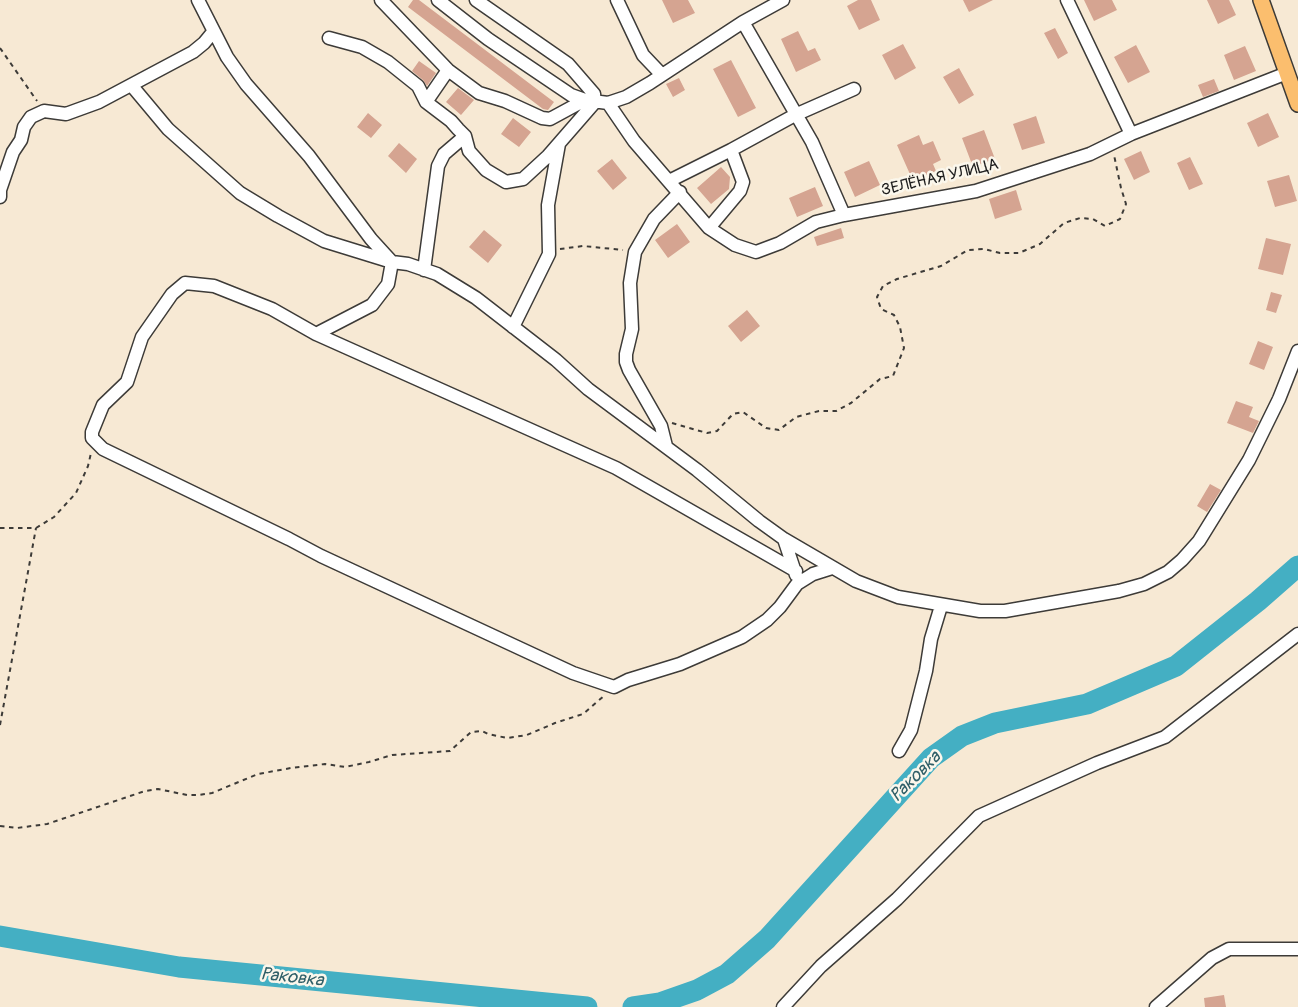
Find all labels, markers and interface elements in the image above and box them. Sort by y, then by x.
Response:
street label: ЗЕЛЁНАЯ УЛИЦА [880,155,1000,201]
water label: Раковка [886,747,946,807]
water label: Раковка [260,964,324,992]

